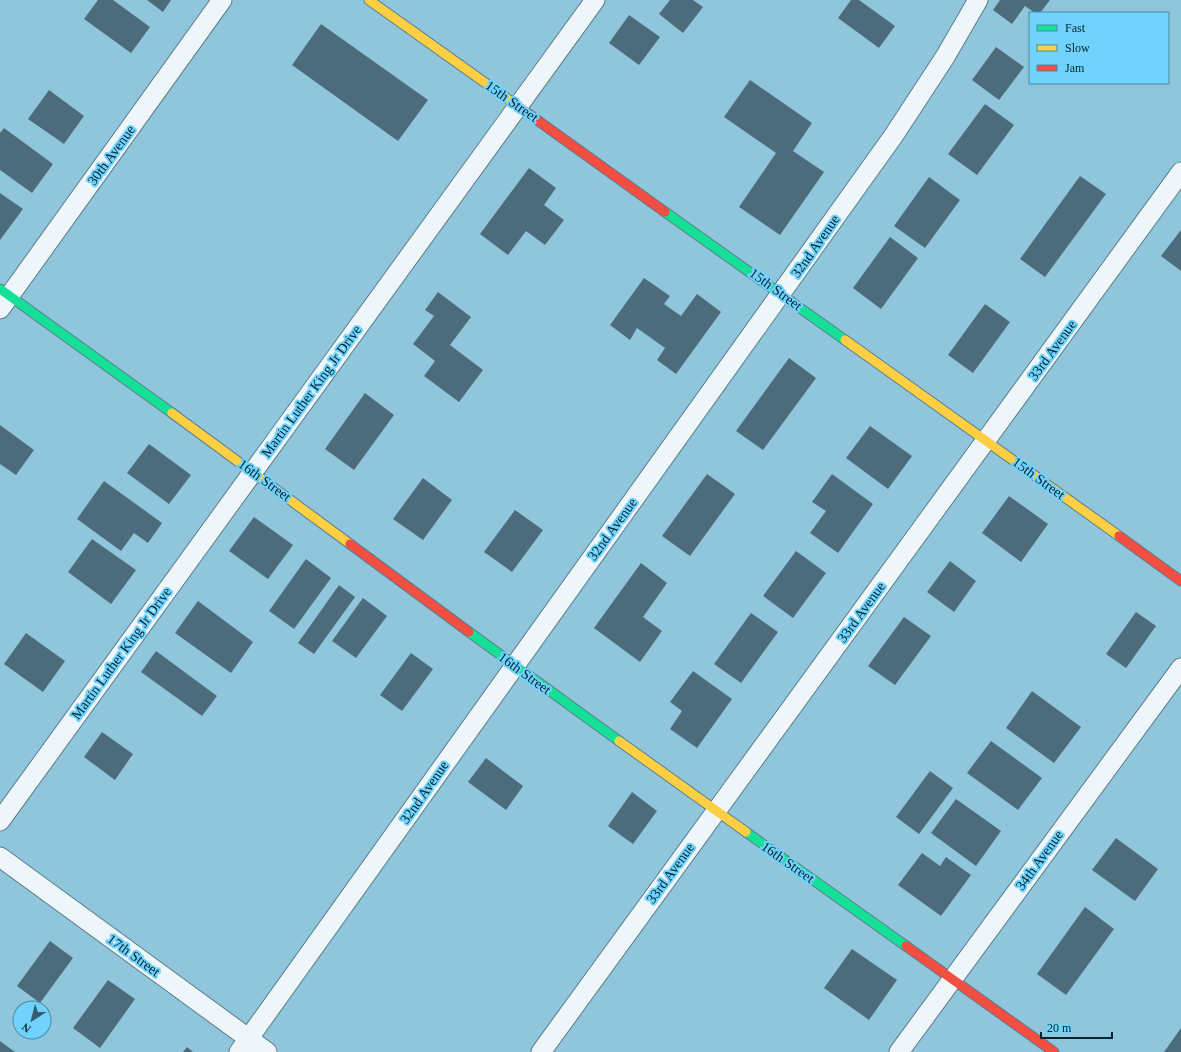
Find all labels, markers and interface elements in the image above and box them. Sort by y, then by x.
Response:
legend [1029,12,1169,84]
text: Fast [1065,21,1086,35]
text: Slow [1065,41,1090,55]
text: Jam [1065,61,1085,75]
street label: 15th Street [482,78,541,125]
street label: 30th Avenue [85,123,138,188]
street label: 32nd Avenue [788,212,843,281]
street label: 15th Street [747,265,805,313]
street label: 33rd Avenue [1026,317,1079,383]
street label: Martin Luther King Jr Drive [258,322,364,460]
street label: 15th Street [1010,454,1068,502]
street label: 16th Street [236,456,294,504]
street label: 32nd Avenue [585,495,640,563]
street label: 33rd Avenue [835,579,888,645]
street label: Martin Luther King Jr Drive [68,584,174,722]
street label: 16th Street [496,649,554,697]
street label: 32nd Avenue [397,758,452,827]
street label: 34th Avenue [1013,828,1066,893]
street label: 16th Street [758,839,817,886]
street label: 33rd Avenue [644,840,697,906]
street label: 17th Street [105,931,163,979]
north arrow [12,1000,52,1040]
scale bar [1041,1014,1112,1040]
text: N [19,1021,33,1035]
text: 20 m [1047,1021,1072,1035]

